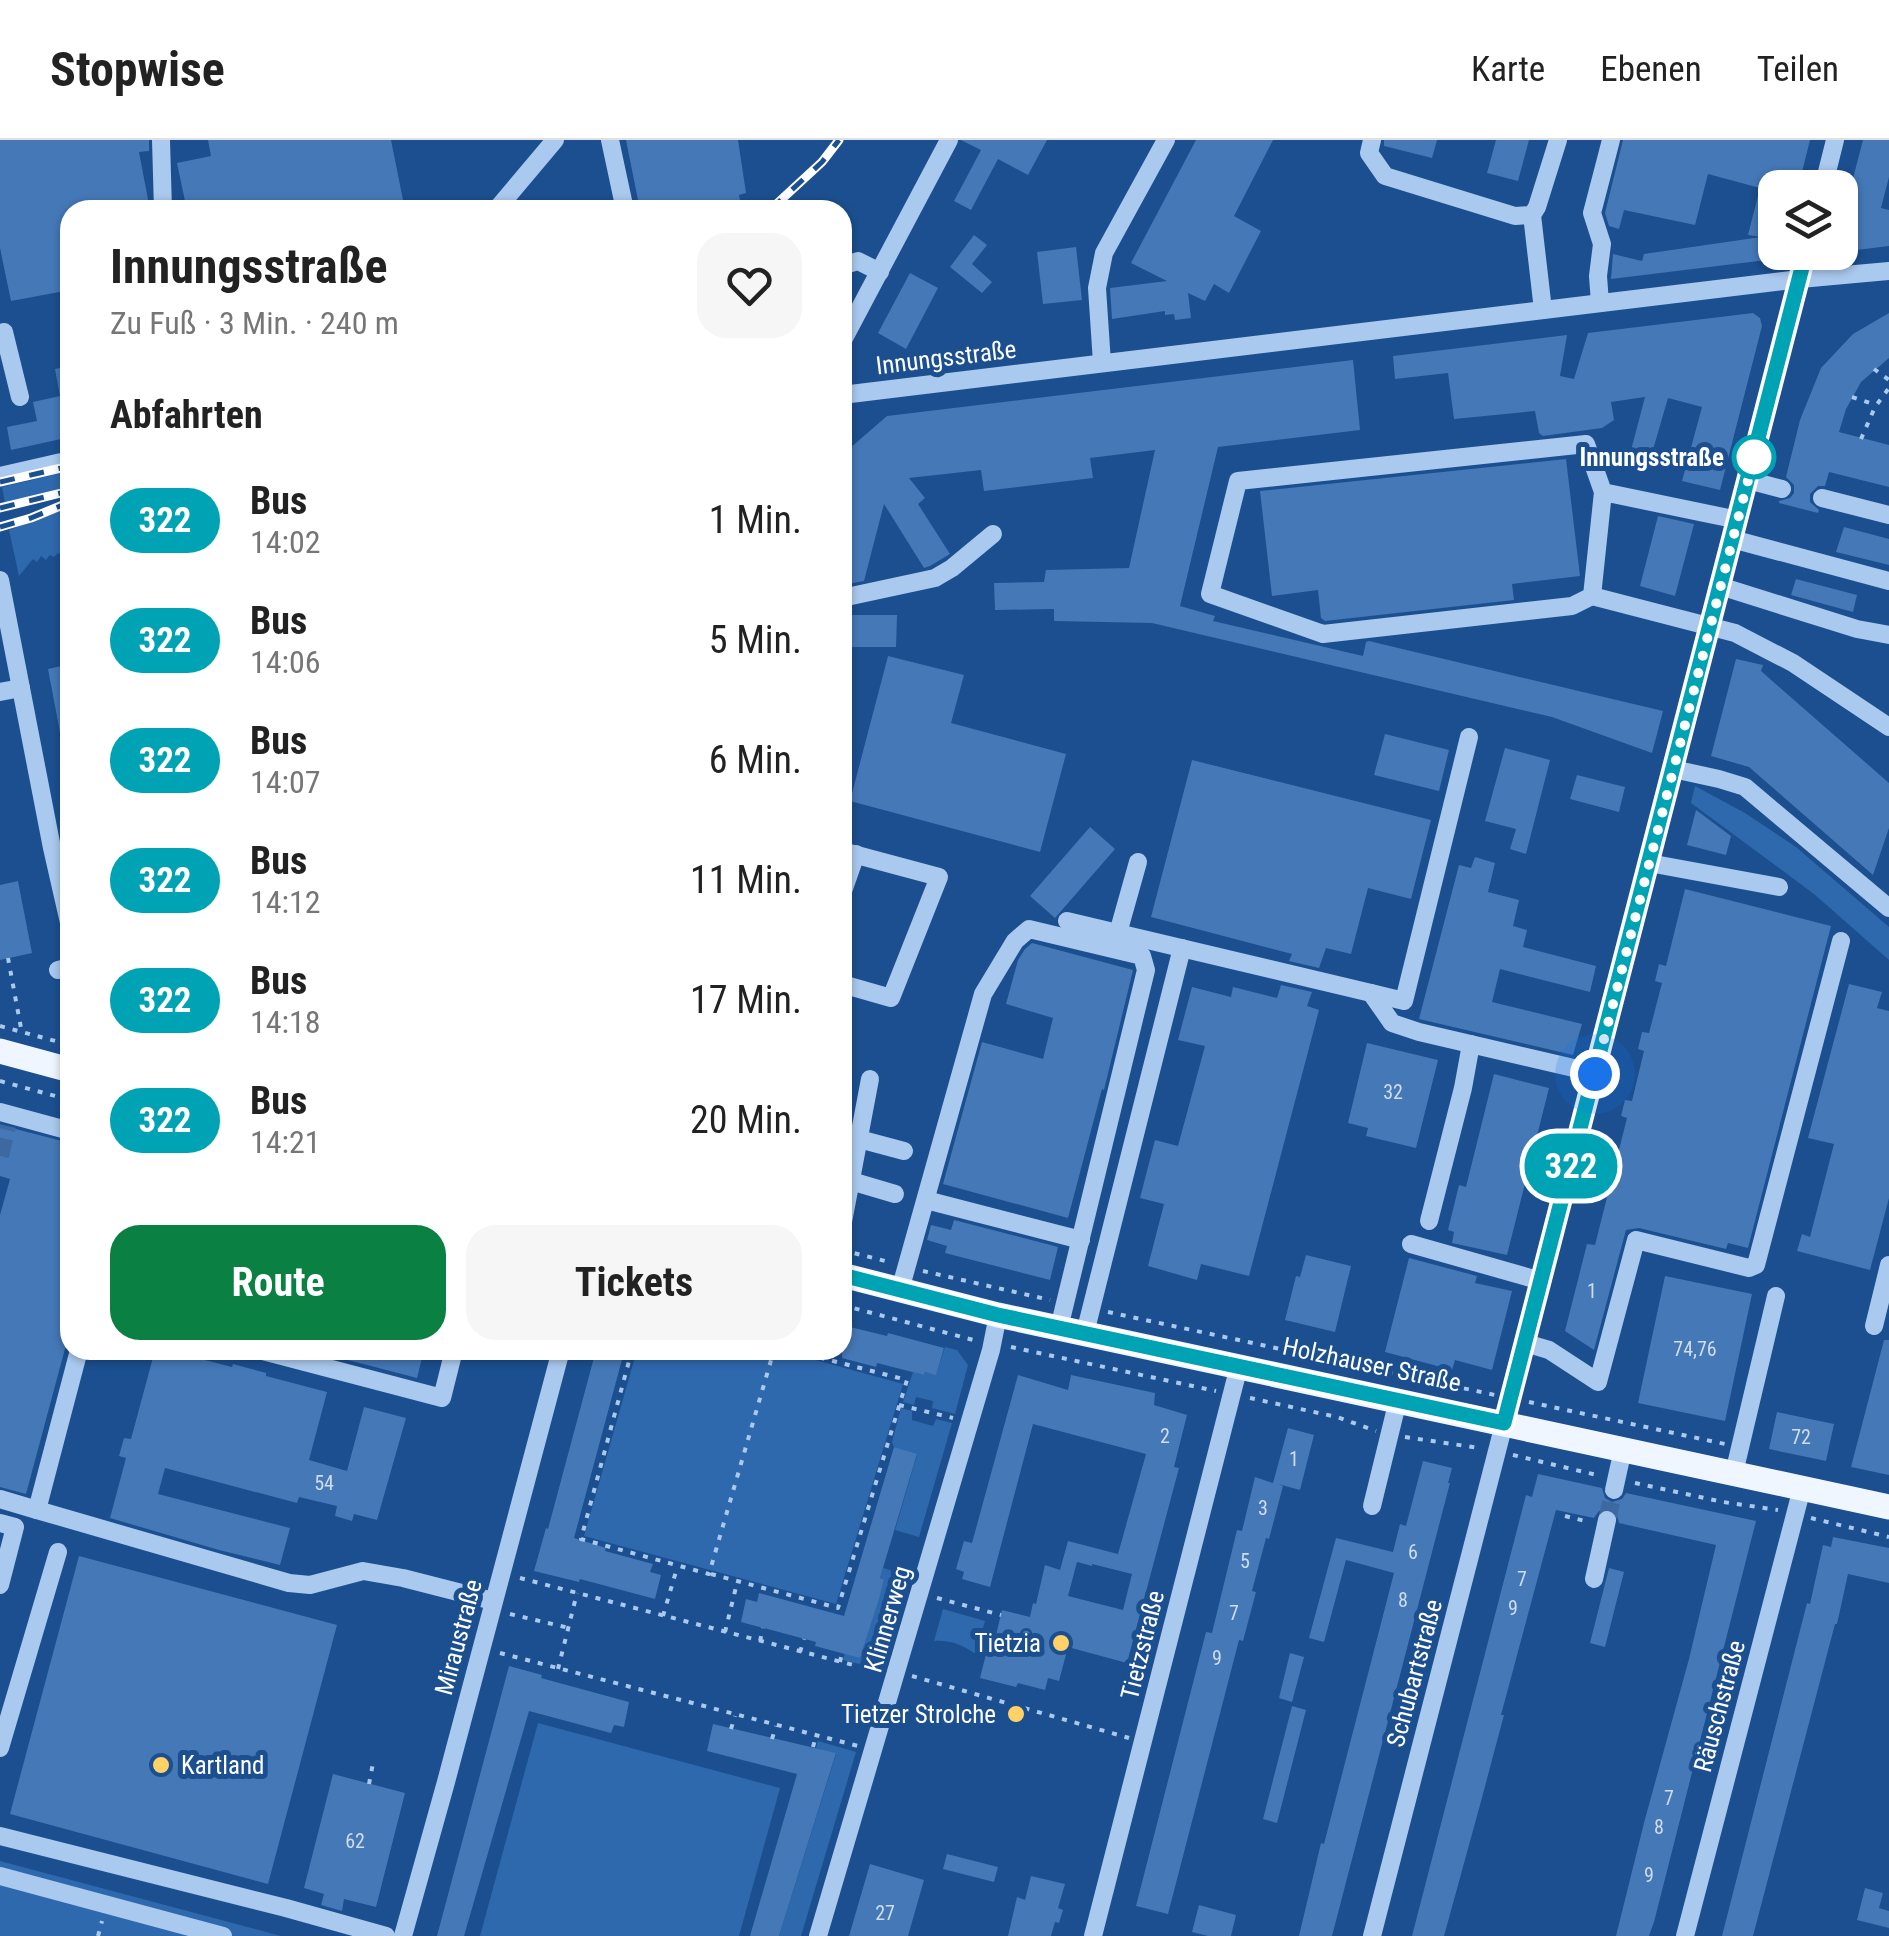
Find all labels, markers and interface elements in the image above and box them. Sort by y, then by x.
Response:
text: Stopwise [50,41,225,98]
text: Karte [1471,49,1545,90]
text: Ebenen [1600,49,1702,90]
text: Teilen [1757,49,1839,90]
map controls [1758,170,1858,270]
button: layers [1758,170,1858,270]
button: heart [697,233,802,338]
text: Innungsstraße [110,238,387,295]
text: Zu Fuß · 3 Min. · 240 m [110,304,399,342]
street label: Innungsstraße [874,335,1018,380]
text: Abfahrten [110,393,263,437]
marker: Innungsstraße [1733,436,1775,478]
place label: Innungsstraße [1579,443,1724,472]
text: Bus [250,479,307,523]
text: 1 Min. [709,498,802,542]
text: 322 [138,500,192,541]
text: 14:02 [250,523,321,561]
text: Bus [250,599,307,643]
text: 5 Min. [709,618,802,662]
text: 322 [138,620,192,661]
text: 14:06 [250,643,321,681]
text: Bus [250,719,307,763]
text: 6 Min. [709,738,802,782]
text: 322 [138,740,192,781]
text: 14:07 [250,763,321,801]
text: Bus [250,839,307,883]
text: 11 Min. [690,858,802,902]
text: 322 [138,860,192,901]
text: 14:12 [250,883,321,921]
text: Bus [250,959,307,1003]
text: 17 Min. [690,978,802,1022]
text: 322 [138,980,192,1021]
text: 14:18 [250,1003,321,1041]
your location [1570,1049,1620,1099]
text: Bus [250,1079,307,1123]
house number: 32 [1383,1080,1403,1104]
text: 20 Min. [690,1098,802,1142]
text: 322 [138,1100,192,1141]
text: 14:21 [250,1123,321,1161]
line badge: 322 [1514,1134,1628,1198]
text: 322 [1544,1146,1598,1187]
button: Route [110,1225,446,1340]
button: Tickets [466,1225,802,1340]
house number: 1 [1587,1279,1597,1303]
street label: Holzhauser Straße [1280,1331,1464,1398]
house number: 74,76 [1673,1337,1717,1361]
house number: 2 [1160,1424,1170,1448]
house number: 72 [1791,1425,1811,1449]
house number: 1 [1289,1447,1299,1471]
house number: 54 [314,1471,334,1495]
house number: 3 [1258,1496,1268,1520]
house number: 6 [1408,1540,1418,1564]
house number: 5 [1240,1549,1250,1573]
street label: Klinnerweg [858,1563,916,1676]
house number: 7 [1517,1567,1527,1591]
street label: Miraustraße [429,1576,488,1698]
street label: Tietzstraße [1115,1588,1170,1703]
house number: 8 [1398,1588,1408,1612]
street label: Schubartstraße [1381,1596,1448,1750]
house number: 9 [1508,1596,1518,1620]
house number: 7 [1229,1601,1239,1625]
place label: Tietzia [974,1629,1041,1658]
marker: Tietzia [1050,1632,1072,1654]
street label: Räuschstraße [1688,1637,1751,1775]
house number: 9 [1212,1646,1222,1670]
place label: Tietzer Strolche [841,1700,996,1729]
marker: Tietzer Strolche [1005,1703,1027,1725]
place label: Kartland [181,1751,264,1780]
marker: Kartland [150,1754,172,1776]
house number: 7 [1664,1786,1674,1810]
house number: 8 [1654,1815,1664,1839]
house number: 62 [345,1829,365,1853]
house number: 9 [1644,1863,1654,1887]
house number: 27 [875,1901,895,1925]

